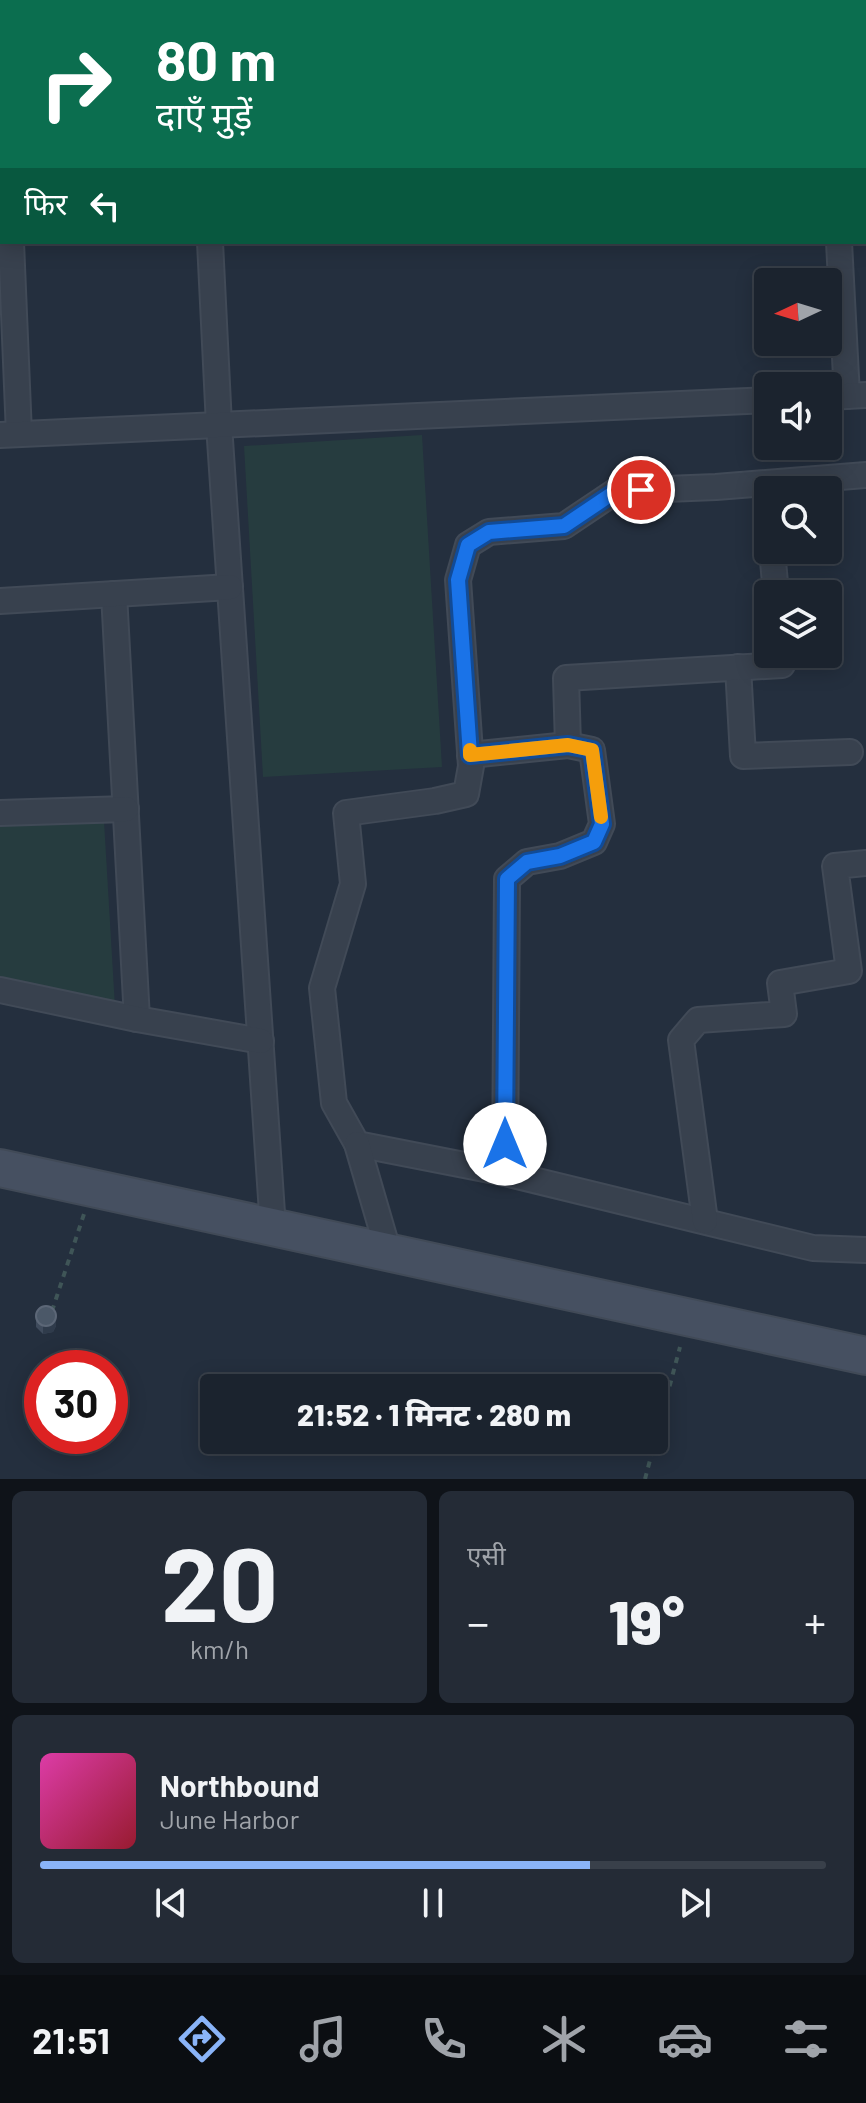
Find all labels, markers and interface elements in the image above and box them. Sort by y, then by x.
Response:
text: 80 m [156,25,276,92]
icon: right [24,32,128,136]
text: दाएँ मुड़ें [156,93,252,136]
icon: left [83,184,127,228]
text: फिर [24,185,67,221]
north arrow [754,268,842,356]
map controls [754,268,842,668]
button: sound [754,372,842,460]
pin [607,456,675,524]
icon: arrive [619,468,663,512]
button: search [754,476,842,564]
button: layers [754,580,842,668]
position arrow [463,1102,547,1186]
speed limit sign: 30 [24,1350,128,1454]
text: 21:52 · 1 मिनट · 280 m [297,1396,571,1432]
text: 20 [161,1518,278,1643]
text: एसी [467,1539,506,1570]
text: 19° [609,1585,684,1657]
text: − [467,1595,489,1648]
text: + [804,1595,826,1648]
text: km/h [190,1633,249,1664]
text: Northbound [160,1767,319,1803]
text: June Harbor [160,1803,299,1834]
icon: previous [149,1881,193,1925]
icon: pause [411,1881,455,1925]
icon: next [673,1881,717,1925]
icon: directions [174,2011,230,2067]
icon: music [295,2011,351,2067]
icon: phone [416,2011,472,2067]
icon: climate [536,2011,592,2067]
icon: car [657,2011,713,2067]
icon: filters [778,2011,834,2067]
text: 21:51 [32,2018,110,2061]

